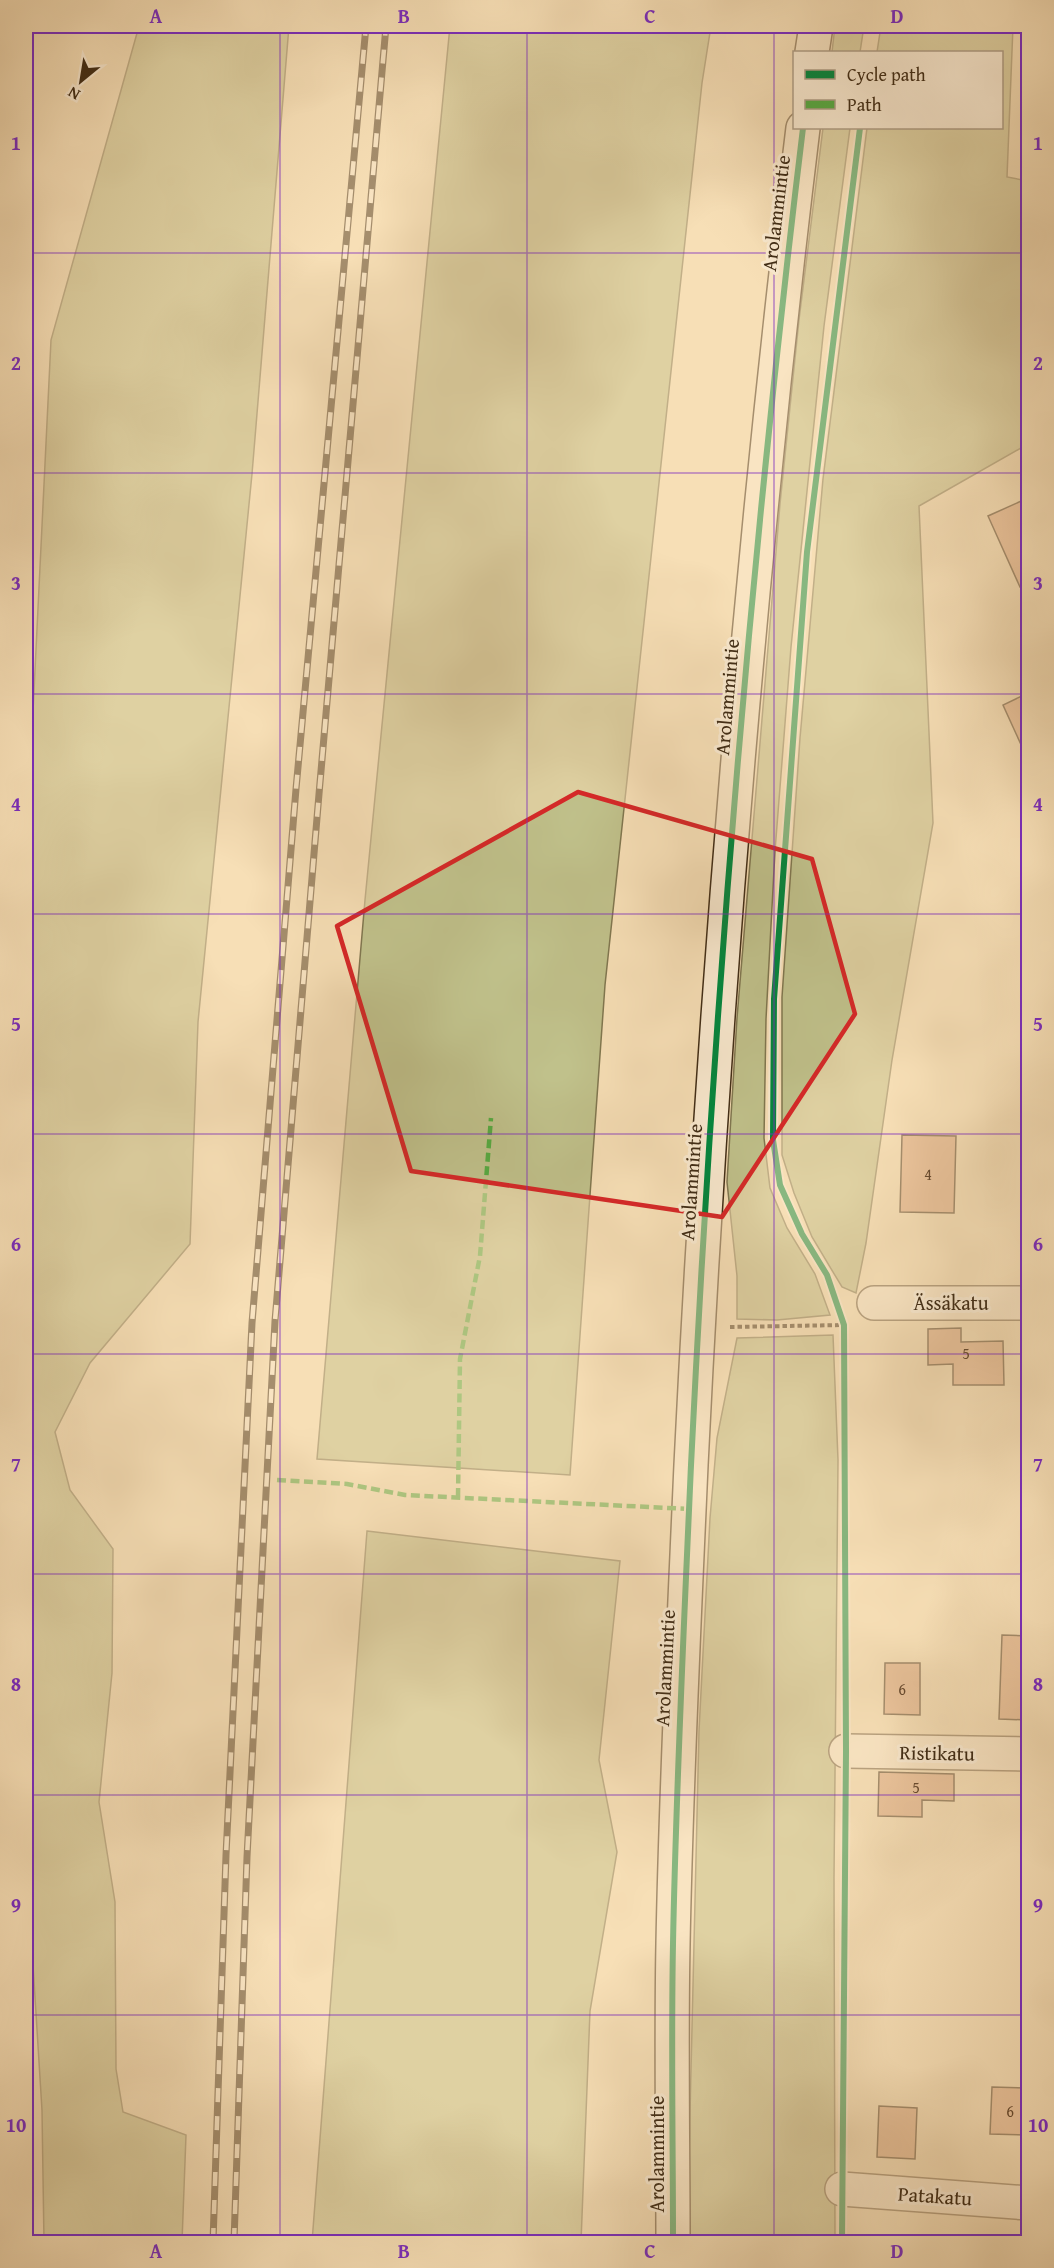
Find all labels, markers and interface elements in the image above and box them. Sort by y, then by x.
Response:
text: A [150,1,163,30]
text: B [398,1,410,30]
text: C [644,1,656,30]
text: D [890,1,904,30]
north arrow [51,51,111,111]
legend [793,51,1003,129]
text: Cycle path [847,61,926,88]
text: N [63,81,84,107]
text: Path [847,91,882,118]
text: 1 [11,128,21,157]
text: 1 [1033,128,1043,157]
street label: Arolammintie [754,153,797,273]
text: 2 [11,348,21,377]
text: 2 [1033,348,1043,377]
text: 3 [11,568,21,597]
text: 3 [1033,568,1043,597]
street label: Arolammintie [707,637,746,756]
text: 4 [11,789,21,818]
text: 4 [1033,789,1043,818]
text: 5 [11,1009,21,1038]
text: 5 [1033,1009,1043,1038]
street label: Arolammintie [672,1123,709,1241]
house number: 4 [924,1162,932,1186]
text: 6 [11,1229,21,1258]
text: 6 [1033,1229,1043,1258]
street label: Ässäkatu [914,1288,989,1317]
house number: 5 [962,1341,970,1365]
text: 7 [11,1449,21,1478]
text: 7 [1033,1449,1043,1478]
street label: Arolammintie [647,1609,682,1727]
text: 8 [11,1669,21,1698]
text: 8 [1033,1669,1043,1698]
house number: 6 [898,1677,906,1701]
street label: Ristikatu [899,1737,975,1768]
house number: 5 [912,1775,920,1799]
text: 9 [11,1890,21,1919]
text: 9 [1033,1890,1043,1919]
street label: Arolammintie [642,2096,671,2212]
house number: 6 [1006,2099,1014,2123]
text: 10 [6,2110,26,2139]
text: 10 [1028,2110,1048,2139]
street label: Patakatu [897,2178,973,2213]
text: A [150,2236,163,2265]
text: B [398,2236,410,2265]
text: C [644,2236,656,2265]
text: D [890,2236,904,2265]

